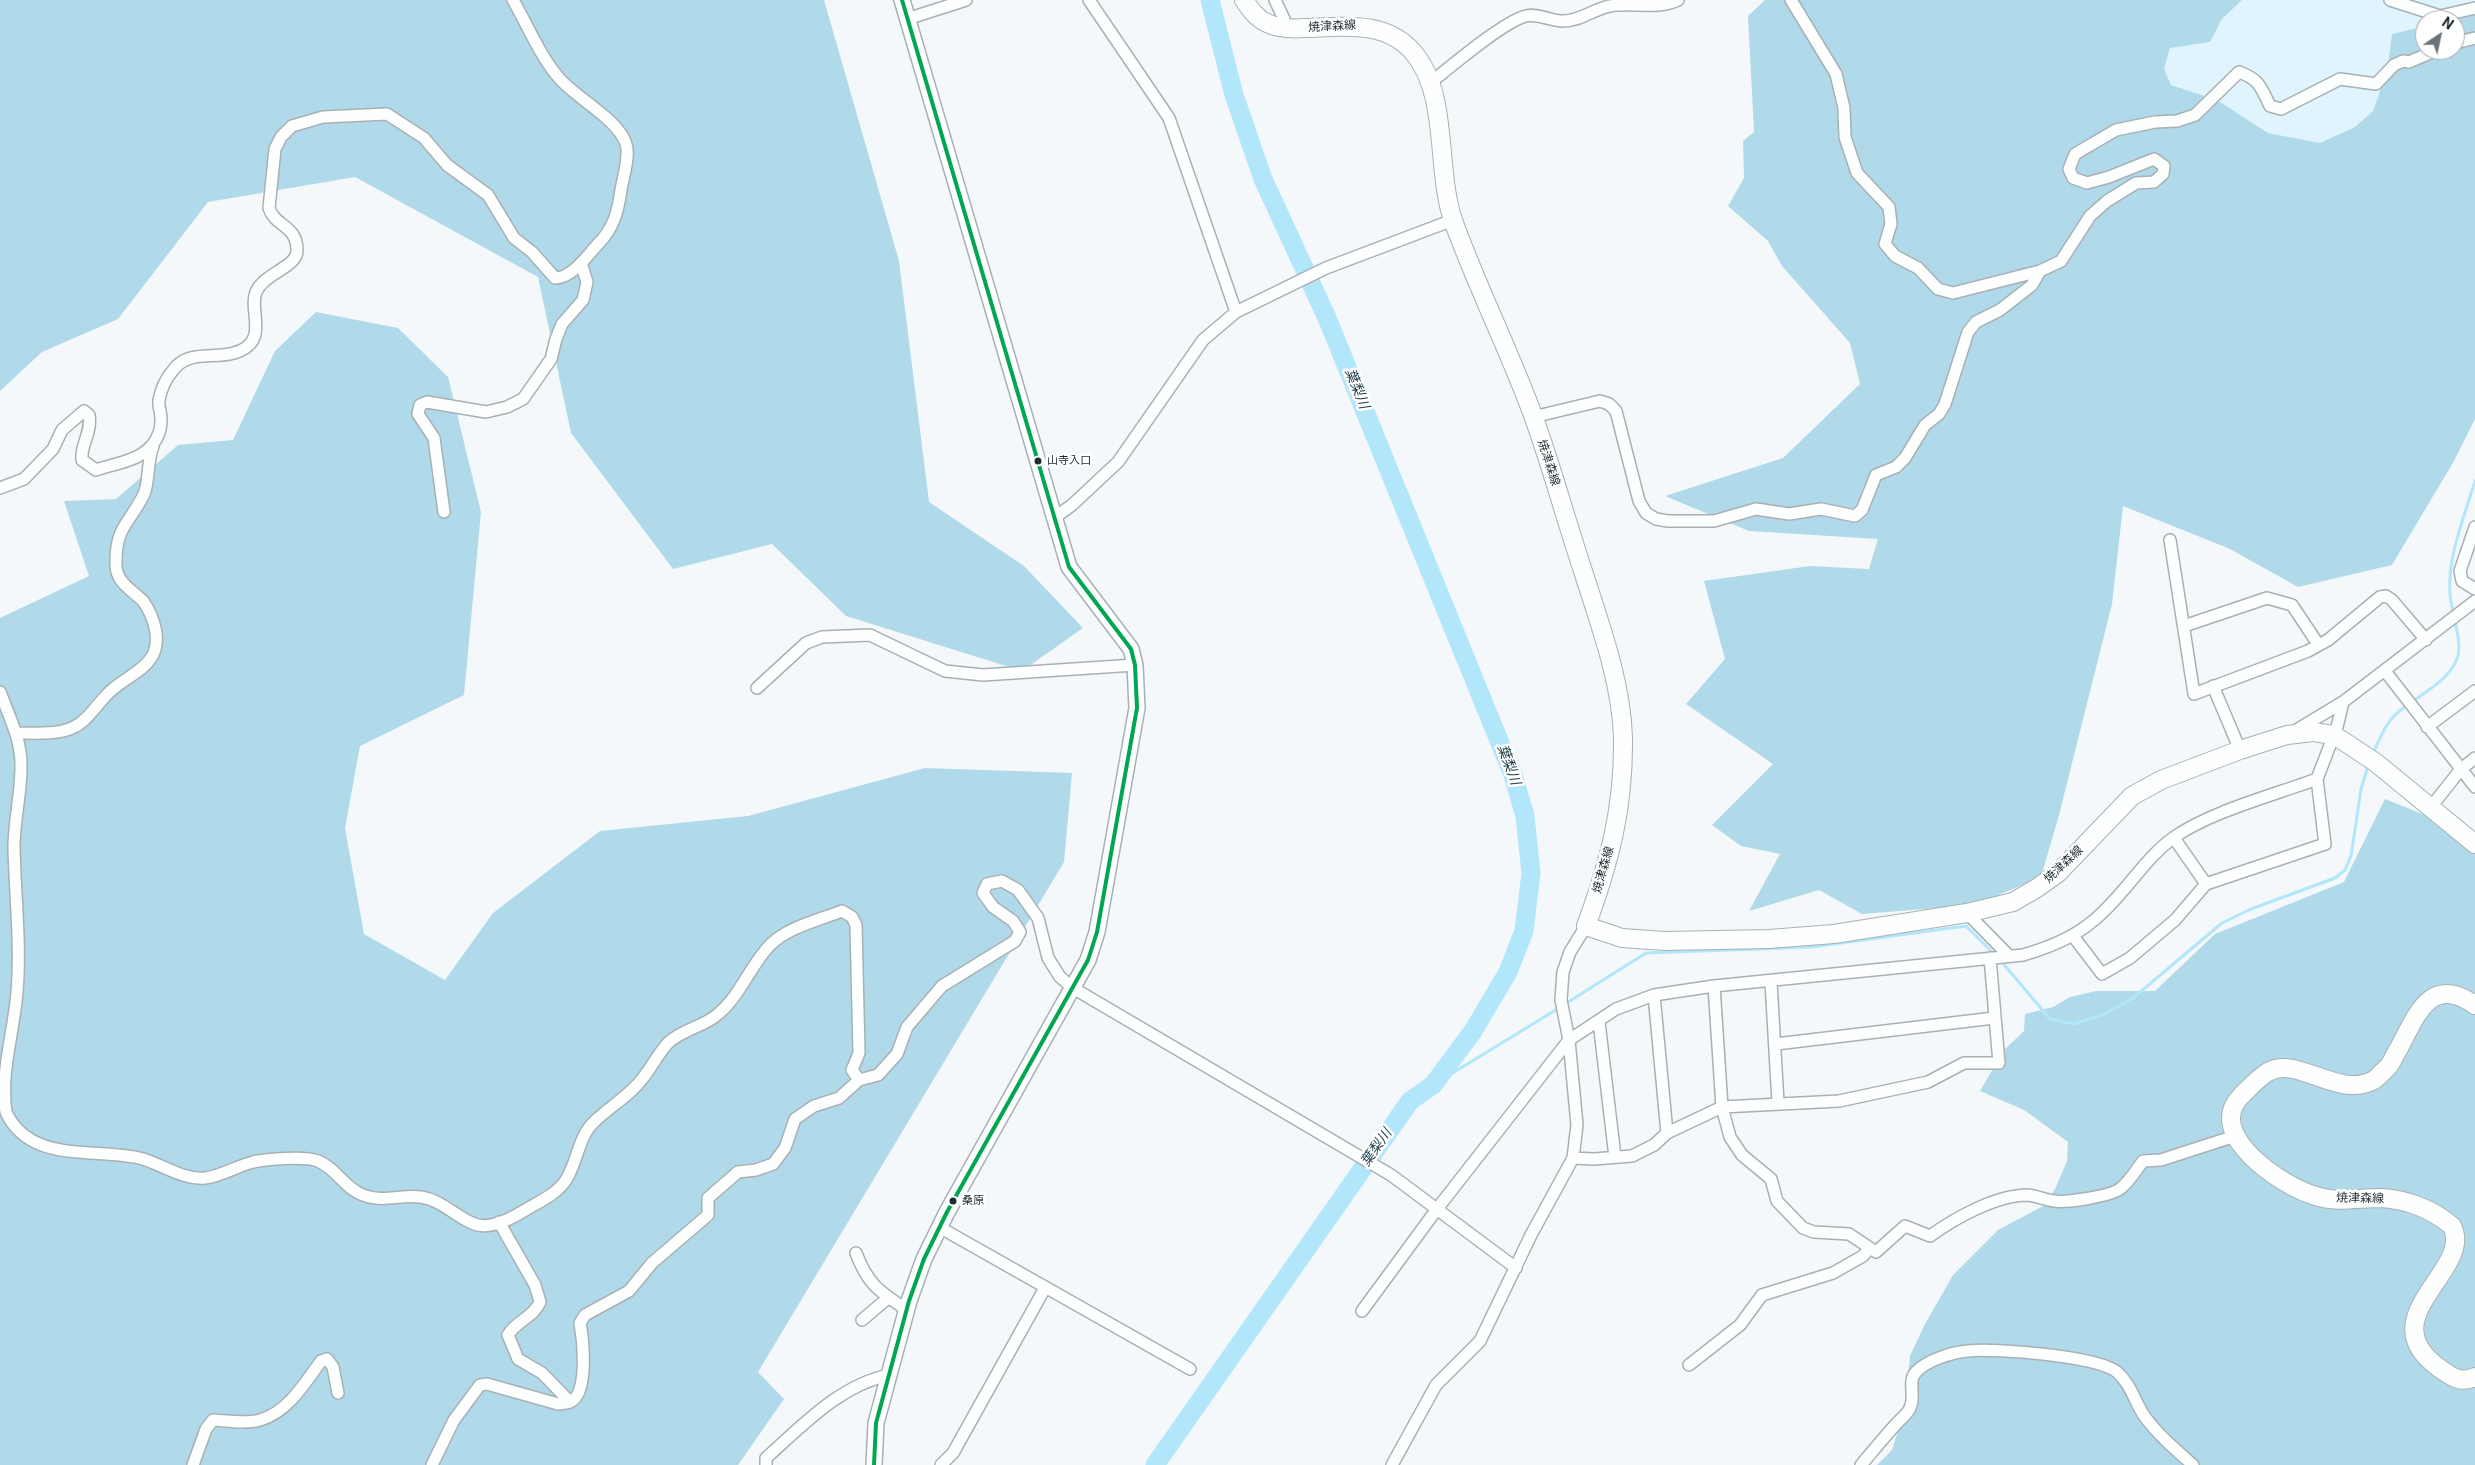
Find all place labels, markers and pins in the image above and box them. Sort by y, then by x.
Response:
place label: 山寺入口 [1047,454,1091,468]
marker: 山寺入口 [1033,456,1043,466]
place label: 桑原 [962,1194,984,1208]
marker: 桑原 [948,1196,958,1206]

